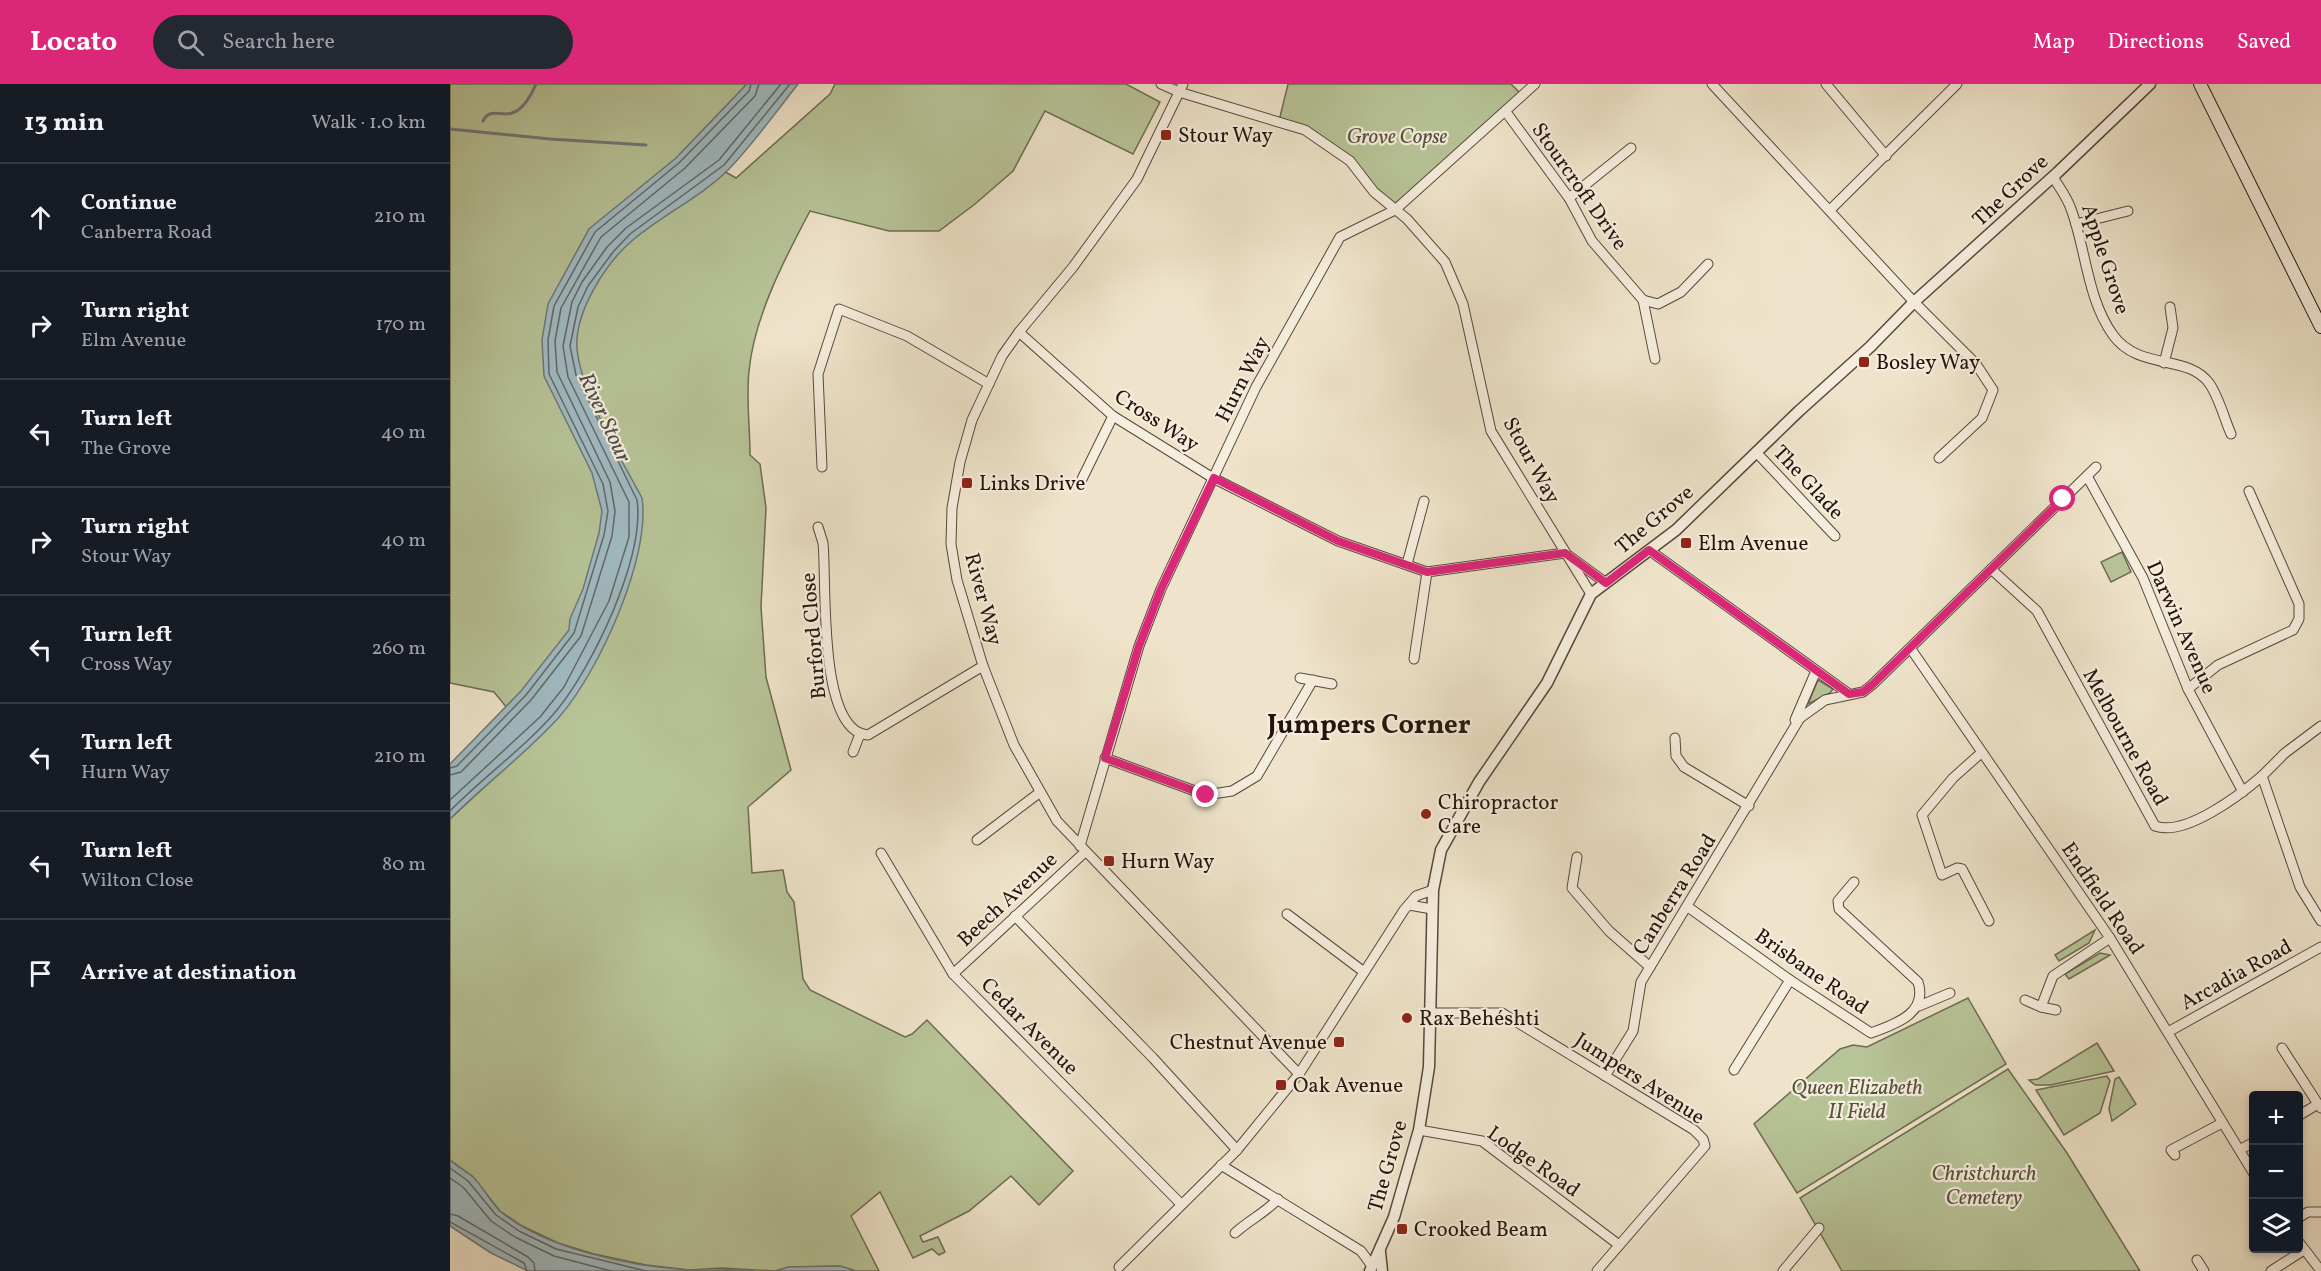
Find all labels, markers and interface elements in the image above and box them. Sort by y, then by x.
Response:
search box [153,15,573,69]
text: Locato [30,23,117,62]
icon: search [174,26,207,59]
text: Search here [222,27,335,58]
text: Map [2033,28,2075,57]
text: Directions [2108,28,2204,57]
text: Saved [2237,28,2291,57]
text: 13 min [24,105,104,141]
text: Walk · 1.0 km [311,109,426,137]
street label: Stourcroft Drive [1524,117,1634,257]
place label: Stour Way [1178,122,1274,151]
park label: Grove Copse [1347,123,1448,152]
marker: Stour Way [1159,128,1173,142]
street label: The Grove [1967,148,2055,234]
text: Continue [81,188,177,219]
icon: ahead [24,201,57,234]
street label: Apple Grove [2073,201,2136,318]
text: 210 m [374,203,426,231]
text: Canberra Road [81,219,212,247]
text: Turn right [81,296,189,327]
icon: right [24,309,57,342]
text: 170 m [376,311,426,339]
text: Elm Avenue [81,327,186,355]
street label: Hurn Way [1209,331,1278,428]
place label: Bosley Way [1876,349,1981,378]
marker: Bosley Way [1857,355,1871,369]
water label: River Stour [569,368,638,469]
street label: Cross Way [1108,383,1205,460]
text: Turn left [81,404,172,435]
street label: Stour Way [1495,412,1567,510]
icon: left [24,417,57,450]
text: 40 m [381,419,426,447]
text: The Grove [81,435,171,463]
street label: The Glade [1766,439,1850,527]
place label: Links Drive [979,470,1086,499]
marker: Links Drive [960,476,974,490]
street label: The Grove [1609,479,1701,562]
route start [2049,485,2075,511]
text: Turn right [81,512,189,543]
icon: right [24,525,57,558]
text: 40 m [381,527,426,555]
place label: Elm Avenue [1698,530,1808,559]
marker: Elm Avenue [1679,536,1693,550]
text: Stour Way [81,543,171,571]
street label: River Way [956,550,1009,649]
street label: Darwin Avenue [2138,557,2223,699]
street label: Burford Close [795,571,834,700]
text: Turn left [81,620,172,651]
icon: left [24,633,57,666]
text: 260 m [371,635,426,663]
text: Cross Way [81,651,172,679]
street label: Melbourne Road [2075,664,2174,812]
district label: Jumpers Corner [1266,707,1471,745]
text: Turn left [81,728,172,759]
icon: left [24,741,57,774]
text: 210 m [374,743,426,771]
text: Hurn Way [81,759,170,787]
route end [1192,781,1218,807]
place label: Chiropractor Care [1438,789,1559,842]
marker: Chiropractor Care [1419,807,1433,821]
street label: Canberra Road [1626,829,1724,961]
text: Turn left [81,836,172,867]
street label: Endfield Road [2053,837,2150,961]
street label: Beech Avenue [952,846,1064,954]
place label: Hurn Way [1121,848,1215,877]
icon: left [24,849,57,882]
text: 80 m [382,851,426,879]
marker: Hurn Way [1102,854,1116,868]
text: Wilton Close [81,867,194,895]
street label: Brisbane Road [1748,922,1874,1022]
street label: Arcadia Road [2176,933,2298,1018]
icon: arrive [24,957,57,990]
text: Arrive at destination [81,958,297,989]
street label: Cedar Avenue [974,972,1084,1082]
place label: Rax Behéshti [1419,1005,1539,1034]
marker: Rax Behéshti [1400,1011,1414,1025]
street label: Jumpers Avenue [1568,1026,1710,1132]
place label: Chestnut Avenue [1170,1029,1327,1058]
marker: Chestnut Avenue [1332,1035,1346,1049]
place label: Oak Avenue [1293,1072,1403,1101]
park label: Queen Elizabeth II Field [1791,1074,1923,1127]
marker: Oak Avenue [1274,1078,1288,1092]
map controls [2249,1091,2303,1253]
button: + [2249,1091,2303,1145]
street label: The Grove [1361,1117,1415,1216]
street label: Lodge Road [1481,1120,1585,1205]
button: − [2249,1145,2303,1199]
park label: Christchurch Cemetery [1932,1160,2036,1213]
button: layers [2249,1199,2303,1253]
place label: Crooked Beam [1414,1216,1548,1245]
marker: Crooked Beam [1395,1222,1409,1236]

